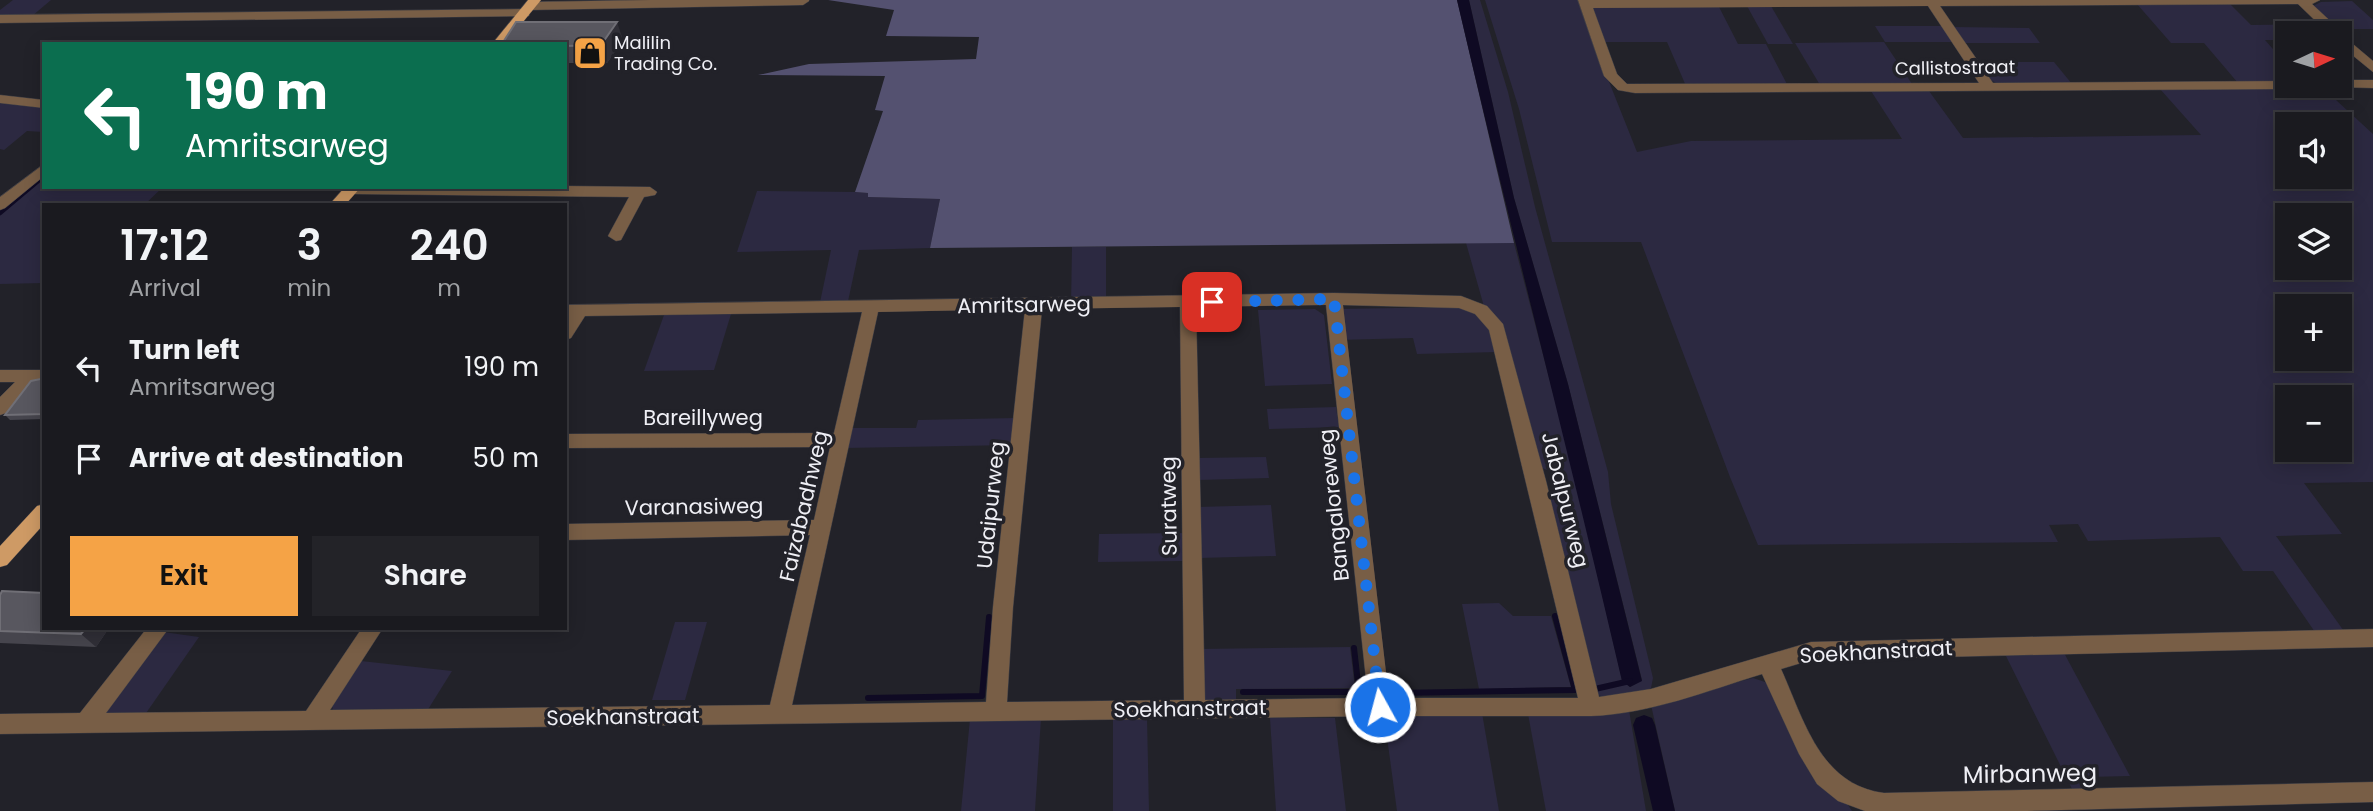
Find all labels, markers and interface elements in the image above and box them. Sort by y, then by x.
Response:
north arrow [2275,21,2352,98]
map controls [2275,21,2352,462]
place label: Malilin Trading Co. [614,30,717,76]
shop icon: Malilin Trading Co. [571,34,609,72]
street label: Callistostraat [1895,54,2015,81]
text: 190 m [185,58,328,126]
icon: left [70,70,161,161]
button: sound [2275,112,2352,189]
text: Amritsarweg [185,123,389,168]
button: layers [2275,203,2352,280]
text: 17:12 [120,216,209,275]
text: 3 [297,216,322,275]
text: 240 [410,216,489,275]
text: Arrival [128,272,201,304]
text: min [287,272,331,304]
text: m [437,272,461,304]
pin [1182,272,1242,332]
icon: arrive [1193,283,1231,321]
street label: Amritsarweg [957,289,1091,320]
button: + [2275,294,2352,371]
text: Turn left [129,332,240,368]
icon: left [70,349,108,387]
text: 190 m [464,349,539,385]
text: Amritsarweg [129,371,276,403]
button: − [2275,385,2352,462]
street label: Bareillyweg [643,403,763,432]
street label: Faizabadhweg [772,428,835,584]
street label: Bangaloreweg [1311,428,1356,583]
street label: Jabalpurweg [1535,429,1596,571]
icon: arrive [70,440,108,478]
text: Arrive at destination [129,440,404,476]
text: 50 m [473,440,539,476]
street label: Udaipurweg [969,440,1012,570]
street label: Suratweg [1153,456,1184,556]
street label: Varanasiweg [624,491,764,522]
button: Exit [70,536,298,616]
button: Share [312,536,539,616]
street label: Soekhanstraat [1799,633,1953,670]
position arrow [1343,670,1417,744]
street label: Soekhanstraat [1113,693,1267,724]
street label: Soekhanstraat [546,701,700,732]
street label: Mirbanweg [1963,756,2097,791]

